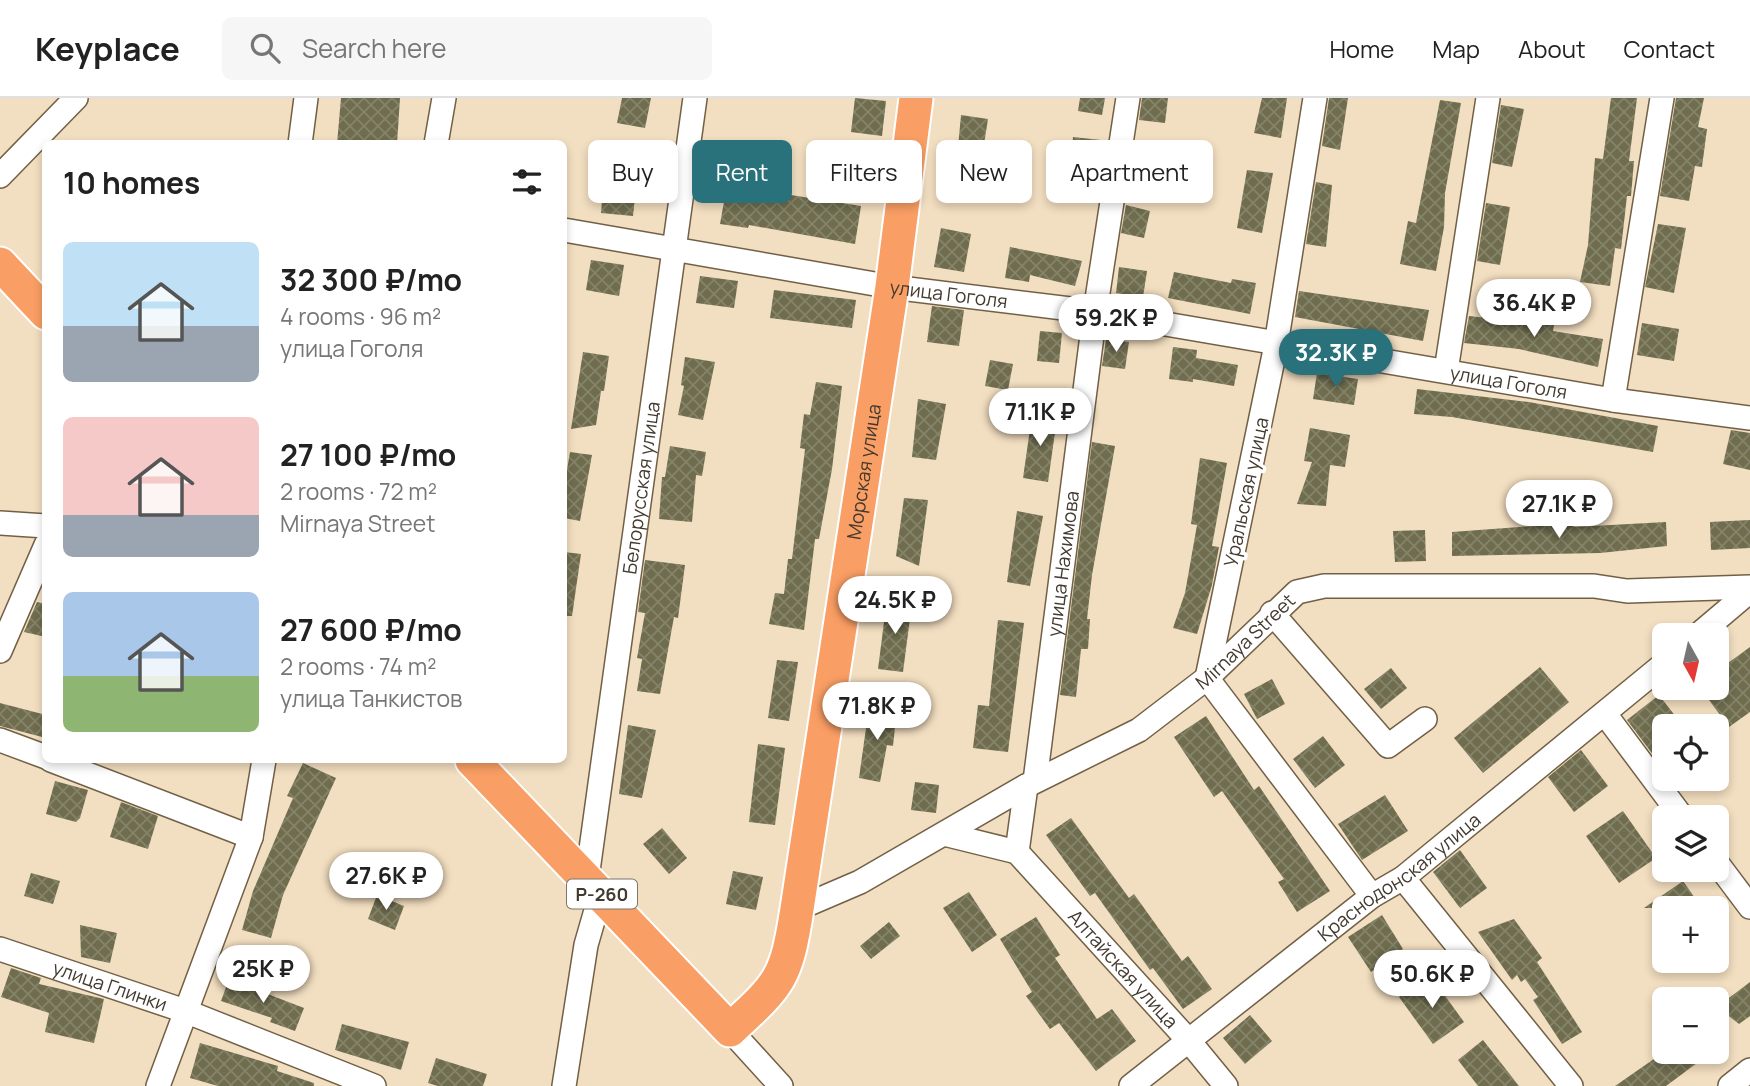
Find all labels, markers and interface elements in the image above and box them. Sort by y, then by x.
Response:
search box [222,17,712,80]
text: Keyplace [35,26,180,71]
icon: search [246,29,284,67]
text: Search here [302,30,447,66]
text: Home [1329,32,1394,65]
text: Map [1432,32,1480,65]
text: About [1518,32,1586,65]
text: Contact [1624,32,1715,65]
chip: Buy [588,140,678,203]
chip: Rent [692,140,792,203]
chip: Filters [806,140,922,203]
chip: New [936,140,1032,203]
chip: Apartment [1046,140,1213,203]
text: 10 homes [63,162,200,203]
icon: filters [508,163,546,201]
text: 32 300 ₽/mo [280,259,462,300]
icon: home [119,270,203,354]
street label: улица Гоголя [888,274,1009,314]
pin: 36.4K ₽ [1469,280,1599,339]
text: 36.4K ₽ [1492,286,1576,318]
pin: 59.2K ₽ [1051,294,1181,354]
text: 4 rooms · 96 m² [280,300,441,332]
text: 59.2K ₽ [1074,301,1158,333]
pin: 32.3K ₽ [1271,330,1401,389]
text: улица Гоголя [280,332,424,364]
text: 32.3K ₽ [1295,336,1377,368]
street label: улица Гоголя [1448,360,1569,405]
pin: 71.1K ₽ [975,388,1105,448]
text: 71.1K ₽ [1005,395,1075,427]
street label: Белорусская улица [616,400,666,576]
street label: Морская улица [841,402,887,541]
street label: Уральская улица [1217,415,1275,569]
text: 27 100 ₽/mo [280,434,456,475]
icon: home [119,445,203,529]
text: 2 rooms · 72 m² [280,475,437,507]
pin: 27.1K ₽ [1494,480,1624,540]
text: 27.1K ₽ [1522,487,1596,519]
street label: улица Нахимова [1041,489,1085,638]
text: Mirnaya Street [280,507,435,539]
pin: 24.5K ₽ [830,576,960,636]
text: 24.5K ₽ [854,583,936,615]
street label: Mirnaya Street [1190,588,1301,695]
text: 27 600 ₽/mo [280,609,462,650]
icon: home [119,620,203,704]
north arrow [1652,623,1729,700]
map controls [1652,623,1729,1064]
text: 2 rooms · 74 m² [280,650,436,682]
text: улица Танкистов [280,682,462,714]
pin: 71.8K ₽ [812,682,942,742]
text: 71.8K ₽ [838,689,916,721]
button: locate [1652,714,1729,791]
button: layers [1652,805,1729,882]
street label: Краснодонская улица [1312,807,1486,947]
pin: 27.6K ₽ [321,852,451,912]
text: 27.6K ₽ [345,859,427,891]
road number: Р-260 [567,880,637,908]
button: + [1652,896,1729,973]
street label: Алтайская улица [1063,904,1184,1034]
pin: 25K ₽ [214,946,312,1005]
pin: 50.6K ₽ [1367,950,1497,1010]
text: 25K ₽ [232,952,294,984]
street label: улица Глинки [49,955,171,1017]
text: 50.6K ₽ [1390,957,1474,989]
button: − [1652,987,1729,1064]

